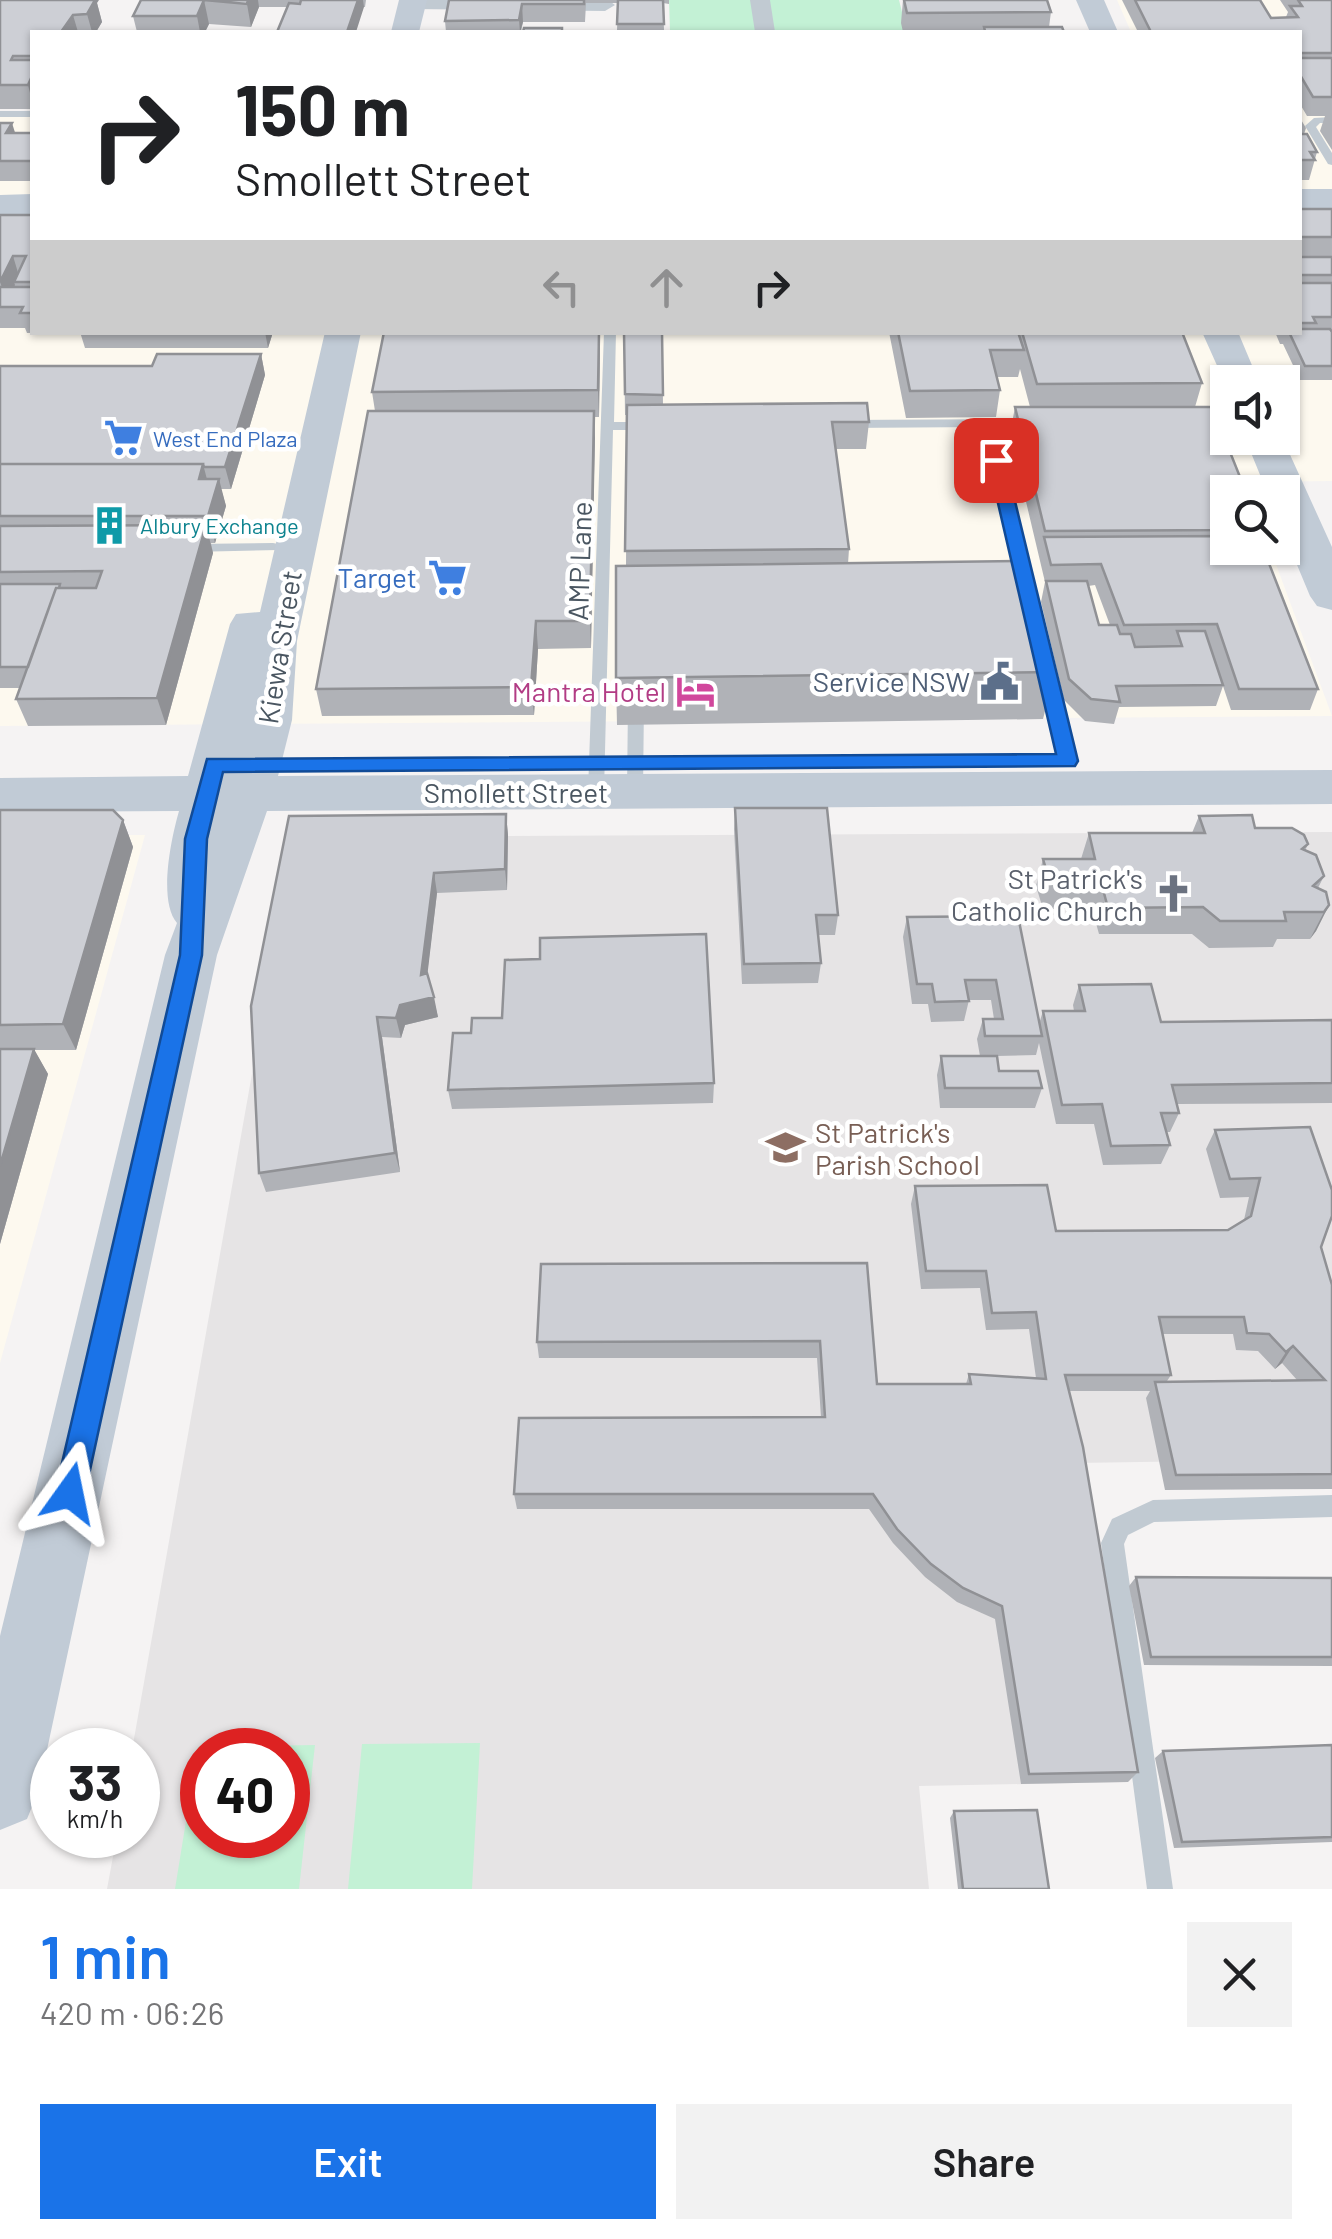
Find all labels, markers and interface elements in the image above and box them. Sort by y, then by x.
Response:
text: 150 m [235,66,410,150]
icon: right [70,70,200,200]
text: Smollett Street [235,151,532,205]
icon: left [534,260,589,315]
icon: ahead [639,260,694,315]
icon: right [744,260,799,315]
map controls [1210,365,1300,565]
button: sound [1210,365,1300,455]
supermarket icon: West End Plaza [102,417,144,459]
pin [954,418,1039,503]
place label: West End Plaza [153,425,298,451]
icon: arrive [969,433,1024,488]
button: search [1210,475,1300,565]
street label: AMP Lane [560,501,598,621]
building icon: Albury Exchange [89,504,131,546]
place label: Albury Exchange [140,512,299,538]
supermarket icon: Target [426,556,468,598]
place label: Target [337,560,417,594]
street label: Kiewa Street [250,568,308,726]
public building icon: Service NSW [979,660,1021,702]
place label: Service NSW [813,664,970,698]
hotel icon: Mantra Hotel [675,670,717,712]
place label: Mantra Hotel [512,674,666,708]
street label: Smollett Street [424,775,608,809]
place label: St Patrick's Catholic Church [951,861,1143,927]
church icon: St Patrick's Catholic Church [1152,873,1194,915]
place label: St Patrick's Parish School [815,1115,980,1181]
school or university icon: St Patrick's Parish School [764,1127,806,1169]
position arrow [18,1441,122,1545]
speed limit sign: 40 [180,1728,310,1858]
text: 33 [68,1751,122,1811]
text: km/h [67,1803,123,1833]
text: 1 min [40,1919,171,1991]
button: close [1187,1922,1292,2027]
text: 420 m · 06:26 [40,1993,224,2031]
button: Exit [40,2104,656,2219]
button: Share [676,2104,1292,2219]

